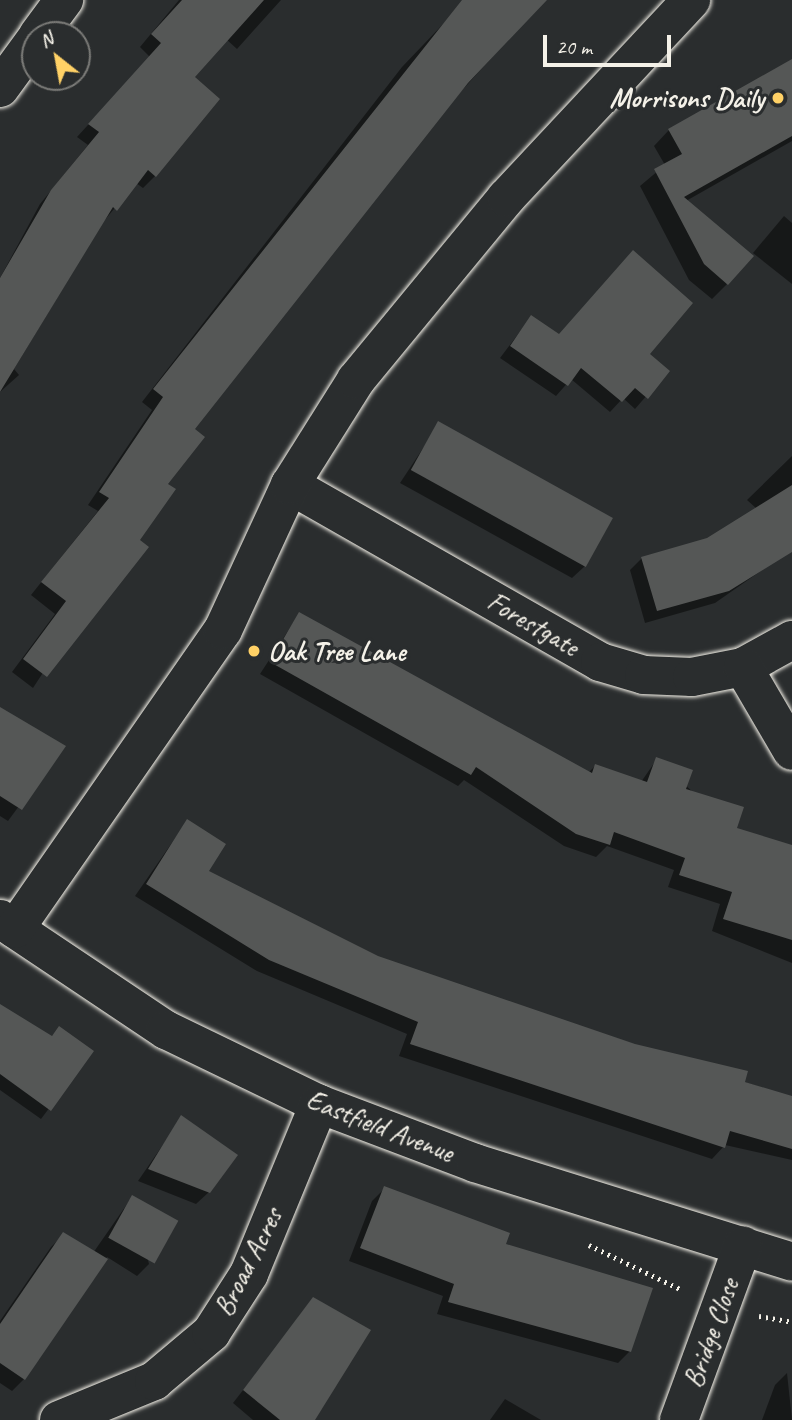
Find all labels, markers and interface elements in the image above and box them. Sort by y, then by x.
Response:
north arrow [21,21,91,91]
scale bar [547,21,675,65]
text: N [35,26,57,53]
text: 20 m [556,34,592,60]
place label: Morrisons Daily [609,81,764,115]
marker: Morrisons Daily [770,90,786,106]
street label: Forestgate [481,584,585,664]
place label: Oak Tree Lane [268,634,405,668]
marker: Oak Tree Lane [246,643,262,659]
street label: Eastfield Avenue [302,1083,458,1169]
street label: Broad Acres [207,1203,289,1321]
street label: Bridge Close [676,1274,746,1392]

